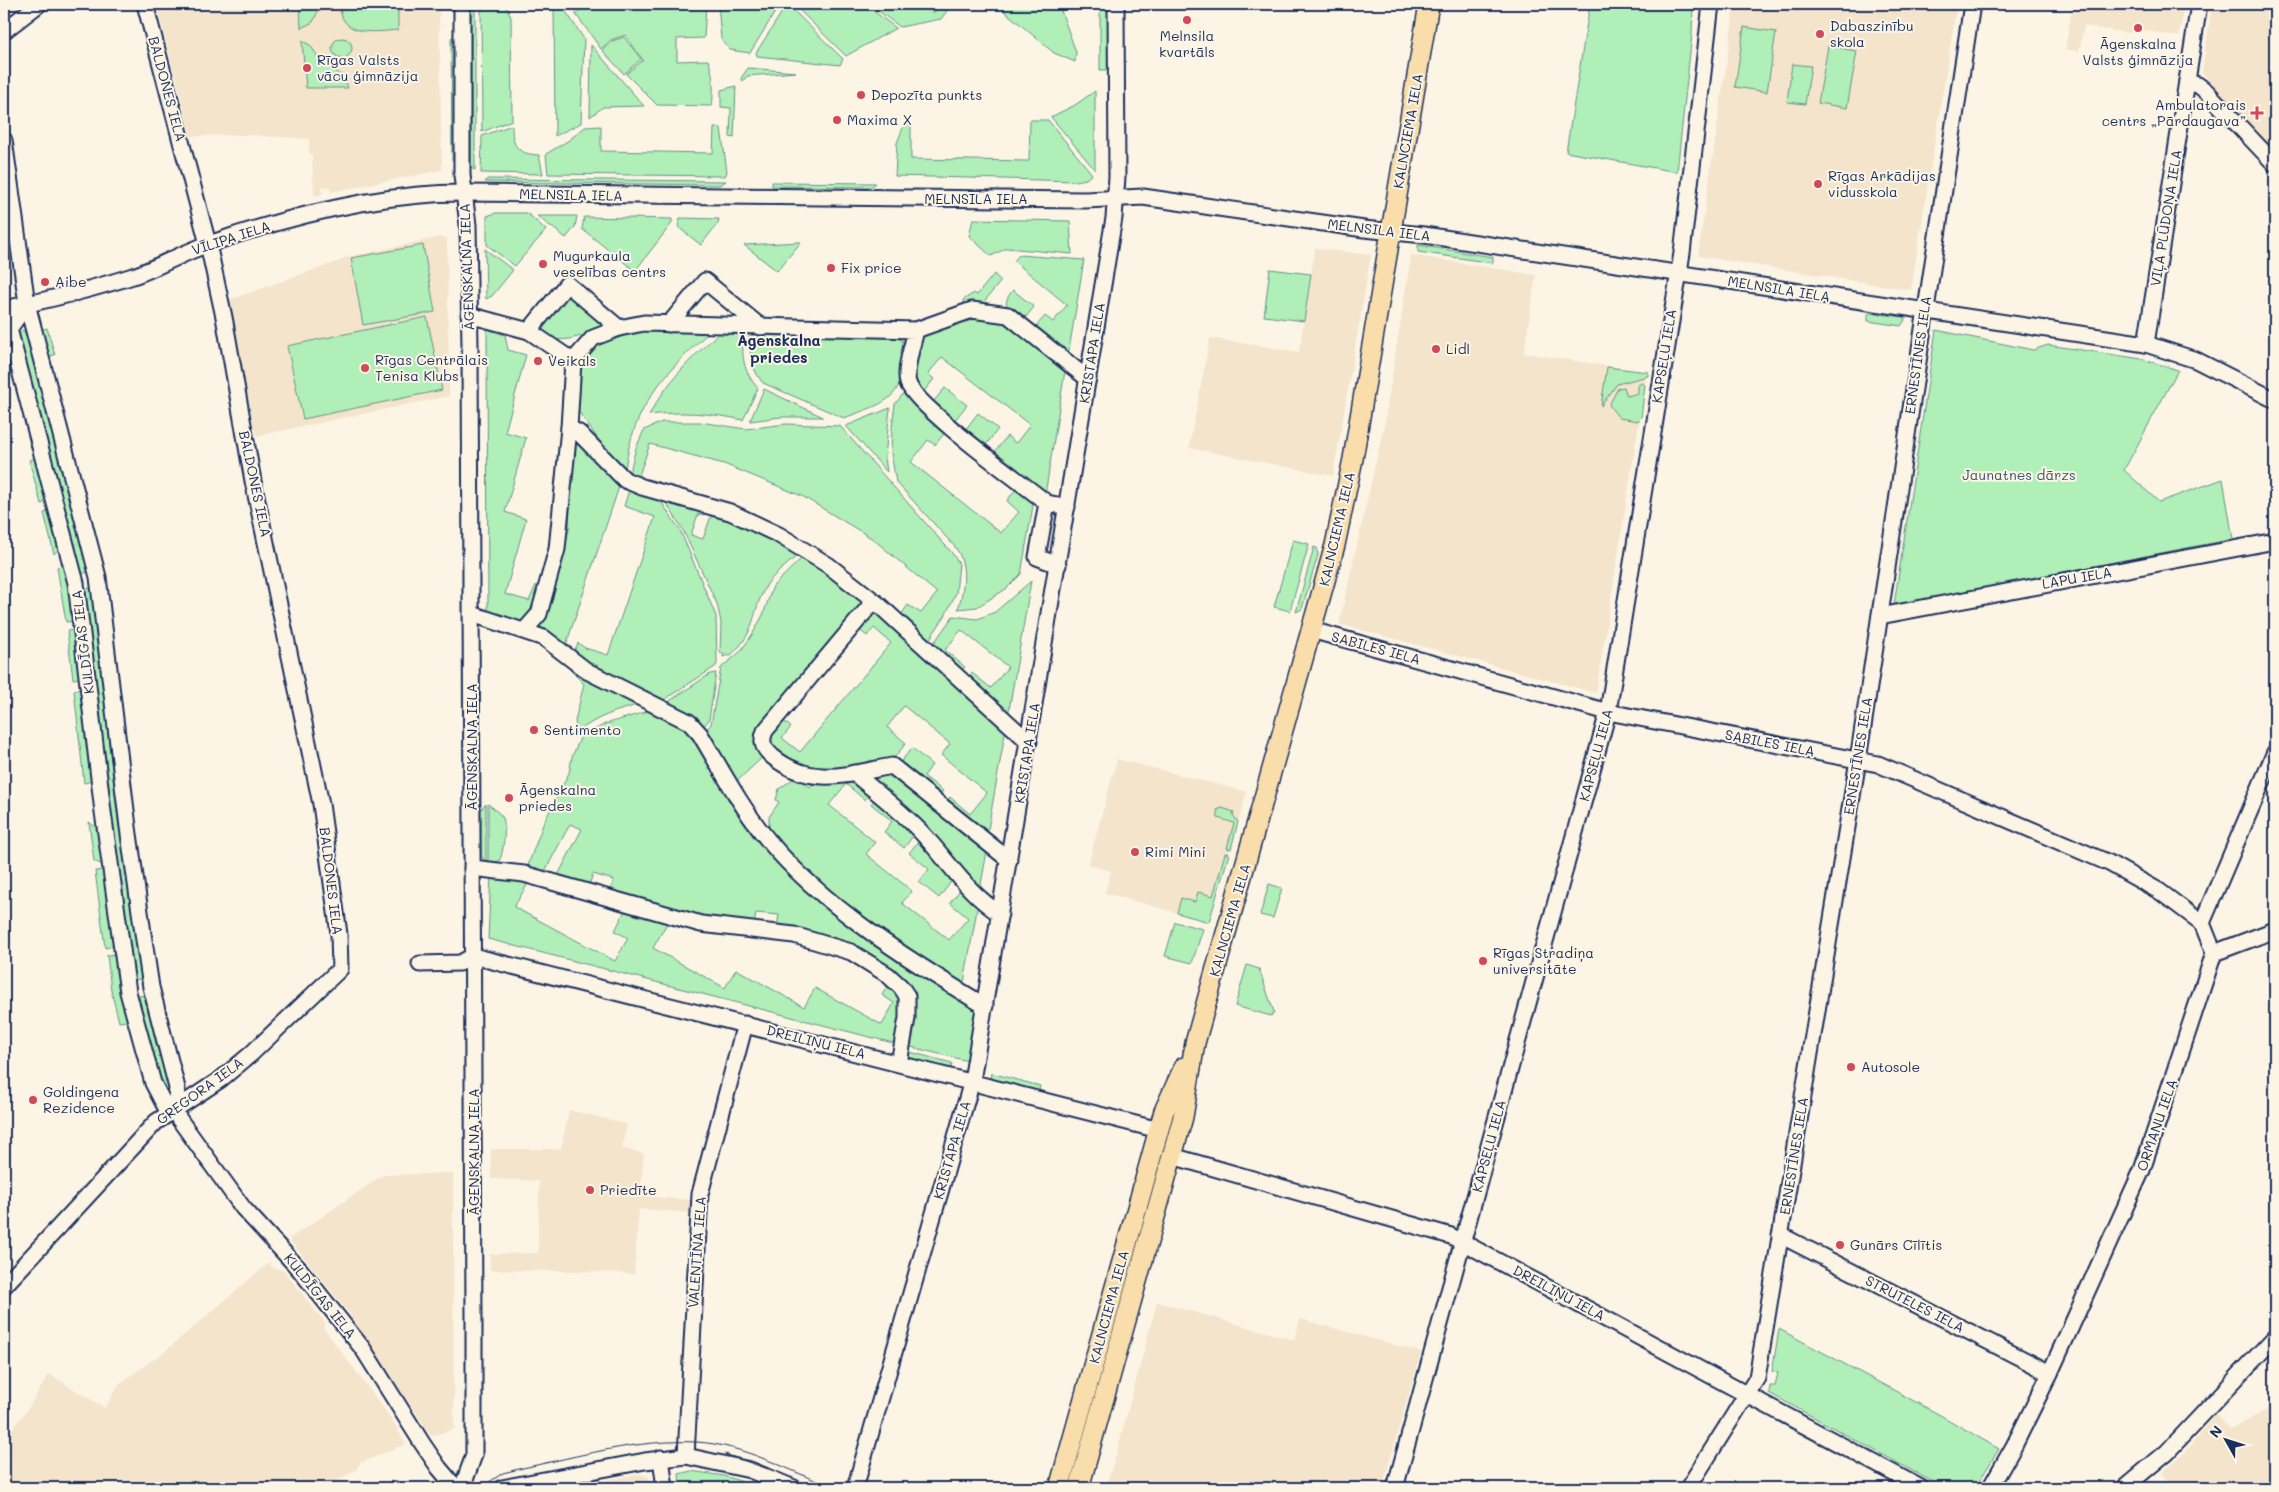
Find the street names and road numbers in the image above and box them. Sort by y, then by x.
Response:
street label: BALDONES IELA [144,34,191,144]
street label: KALNCIEMA IELA [1388,72,1427,190]
street label: VIĻA PLŪDOŅA IELA [2145,148,2186,288]
street label: MELNSILA IELA [519,184,623,205]
street label: MELNSILA IELA [924,189,1028,208]
street label: ĀGENSKALNA IELA [455,203,478,331]
street label: MELNSILA IELA [1326,214,1432,245]
street label: VĪLIPA IELA [189,216,273,259]
street label: MELNSILA IELA [1726,271,1832,306]
street label: ERNESTĪNES IELA [1900,295,1935,415]
street label: KRISTAPA IELA [1074,301,1109,405]
street label: KAPSEĻU IELA [1647,307,1680,404]
street label: BALDONES IELA [235,429,276,539]
street label: KALNCIEMA IELA [1314,470,1359,588]
street label: LAPU IELA [2040,562,2113,593]
street label: KULDĪGAS IELA [67,589,98,695]
street label: SABILES IELA [1330,627,1423,669]
street label: ĀGENSKALNA IELA [462,683,481,811]
street label: ERNESTĪNES IELA [1839,696,1876,816]
street label: KRISTAPA IELA [1009,701,1044,805]
street label: KAPSEĻU IELA [1574,707,1617,803]
street label: SABILES IELA [1723,724,1817,761]
street label: BALDONES IELA [315,826,348,936]
street label: KALNCIEMA IELA [1204,861,1255,979]
street label: DREILIŅU IELA [765,1020,868,1063]
street label: GREGORA IELA [152,1053,247,1129]
street label: ORMAŅU IELA [2132,1076,2181,1173]
street label: ĀGENSKALNA IELA [464,1088,483,1216]
street label: ERNESTĪNES IELA [1775,1096,1812,1216]
street label: KRISTAPA IELA [928,1098,975,1201]
street label: KAPSEĻU IELA [1467,1098,1510,1194]
street label: VALENTĪNA IELA [683,1195,710,1308]
street label: KALNCIEMA IELA [1084,1248,1133,1366]
street label: KULDĪGAS IELA [280,1249,361,1342]
street label: DREILIŅU IELA [1510,1260,1609,1325]
street label: STRUTELES IELA [1862,1270,1968,1337]

